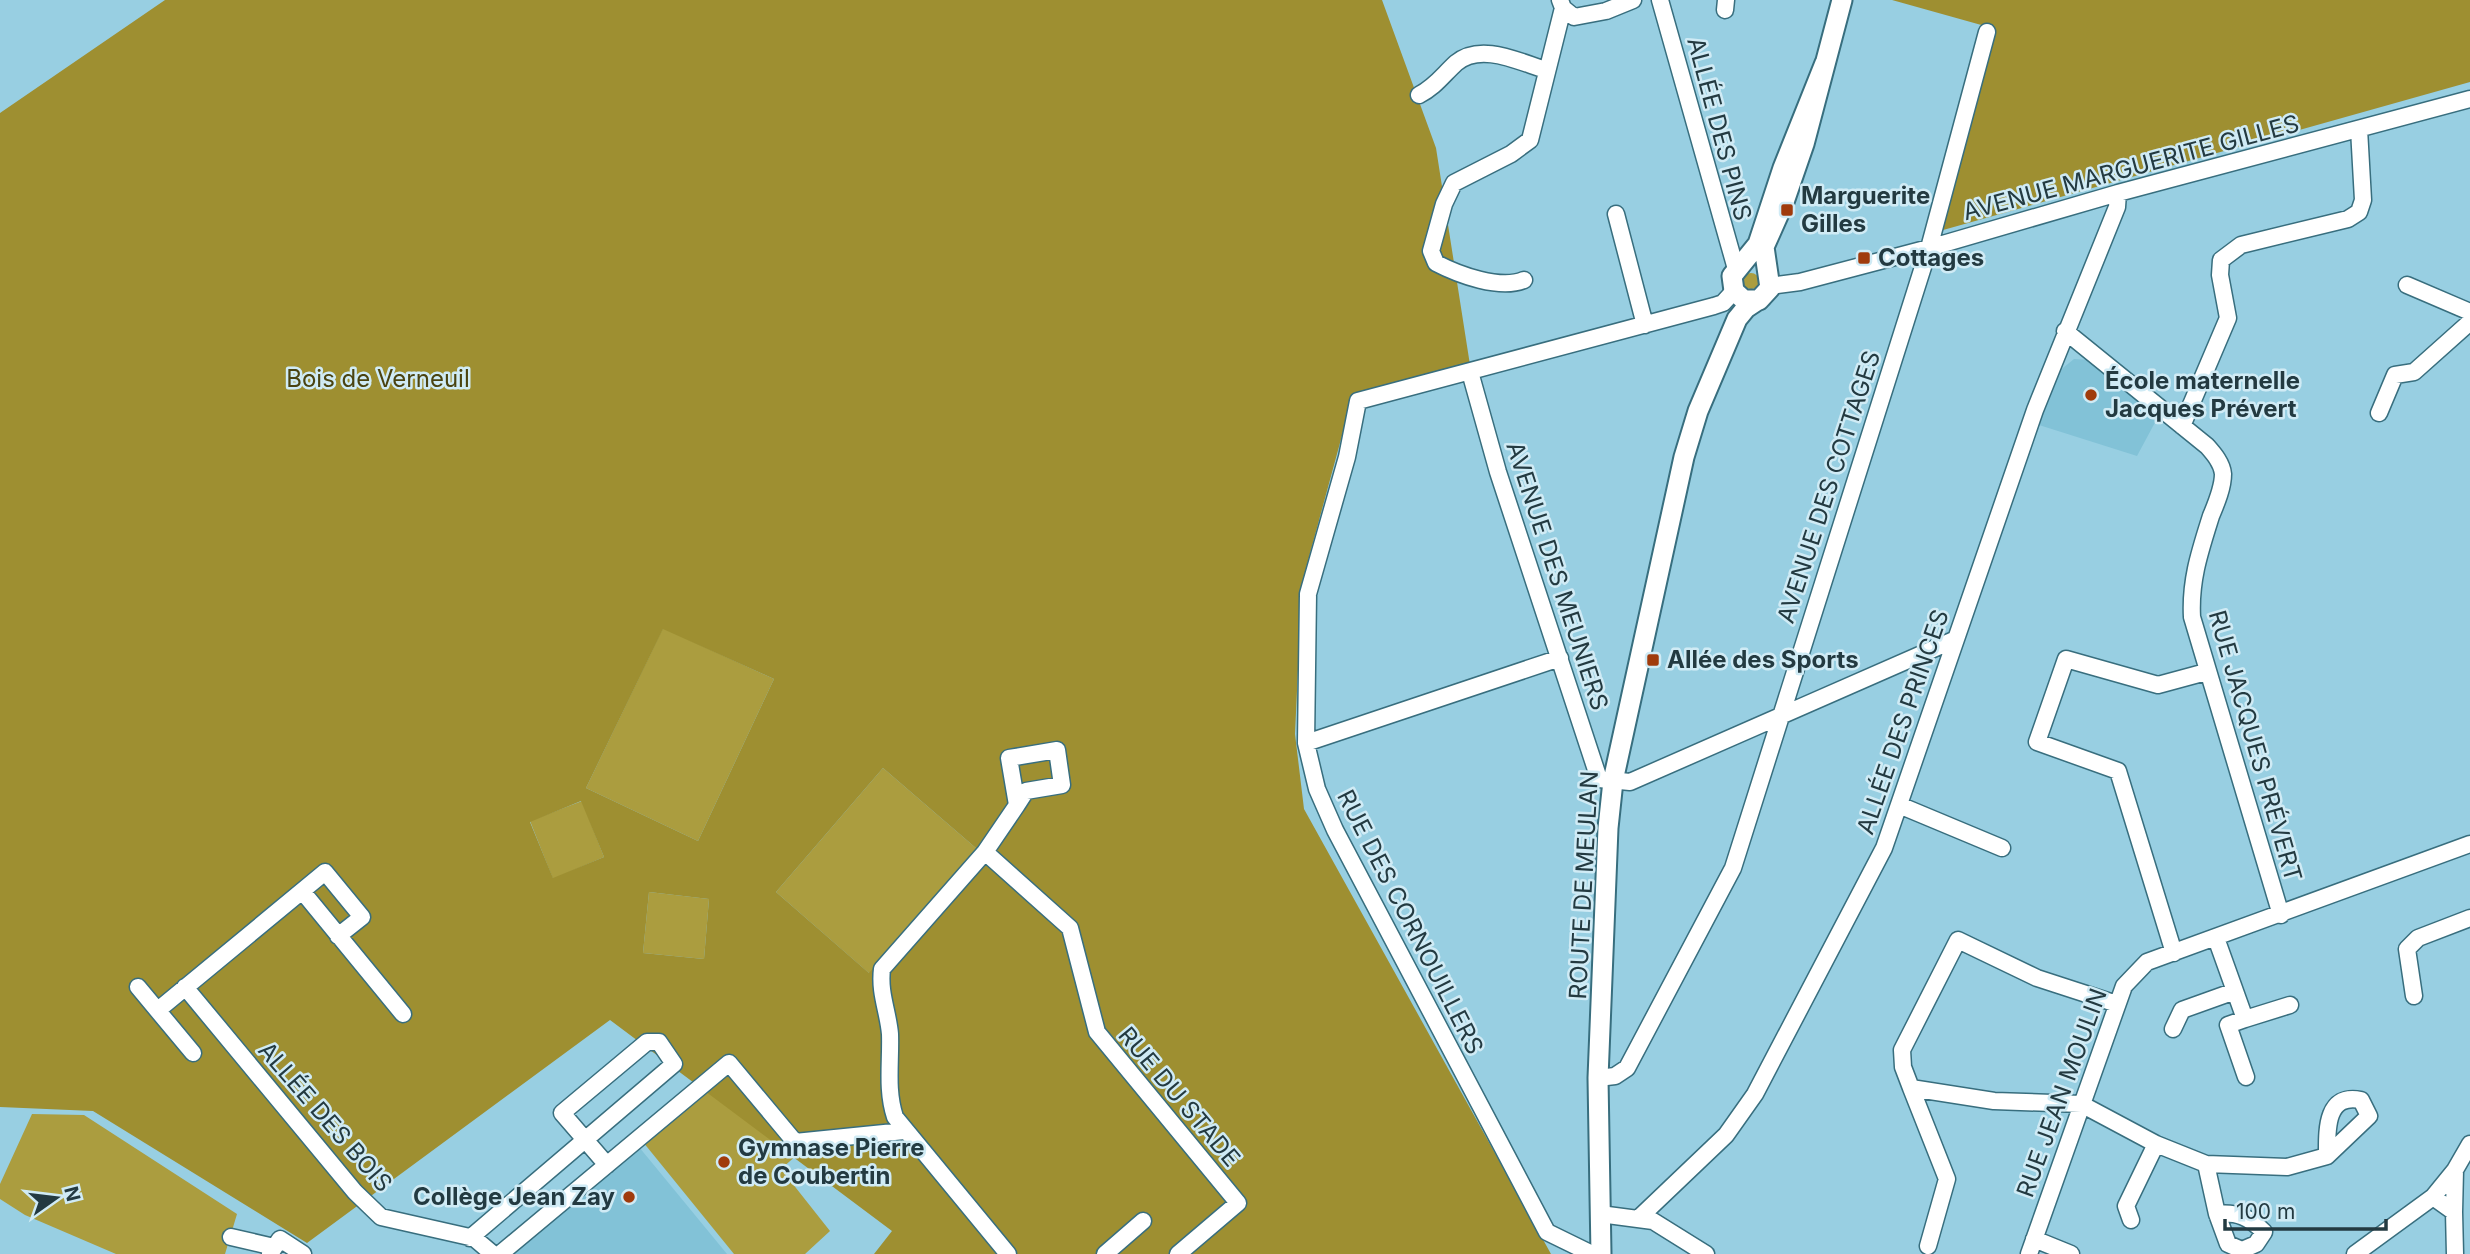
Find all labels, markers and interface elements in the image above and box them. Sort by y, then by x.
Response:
street label: ALLÉE DES PINS [1681,34,1759,224]
street label: AVENUE MARGUERITE GILLES [1960,109,2302,226]
place label: Marguerite Gilles [1801,181,1930,238]
marker: Marguerite Gilles [1779,202,1795,218]
place label: Cottages [1878,243,1984,272]
marker: Cottages [1856,250,1872,266]
street label: AVENUE DES COTTAGES [1771,347,1886,627]
park label: Bois de Verneuil [286,364,470,393]
place label: École maternelle Jacques Prévert [2105,366,2300,423]
marker: École maternelle Jacques Prévert [2083,387,2099,403]
street label: AVENUE DES MEUNIERS [1500,438,1615,714]
street label: ALLÉE DES PRINCES [1849,605,1955,838]
street label: RUE JACQUES PRÉVERT [2203,607,2309,885]
place label: Allée des Sports [1667,645,1859,674]
marker: Allée des Sports [1645,652,1661,668]
street label: ROUTE DE MEULAN [1563,770,1604,1000]
street label: RUE DES CORNOUILLERS [1331,785,1490,1059]
street label: RUE JEAN MOULIN [2010,985,2113,1201]
street label: RUE DU STADE [1112,1021,1246,1172]
street label: ALLÉE DES BOIS [252,1035,399,1198]
place label: Gymnase Pierre de Coubertin [738,1133,924,1190]
marker: Gymnase Pierre de Coubertin [716,1154,732,1170]
north arrow [21,1163,91,1233]
place label: Collège Jean Zay [413,1182,616,1211]
text: N [59,1184,85,1204]
scale bar [2225,1188,2386,1232]
marker: Collège Jean Zay [621,1189,637,1205]
text: 100 m [2236,1199,2295,1224]

